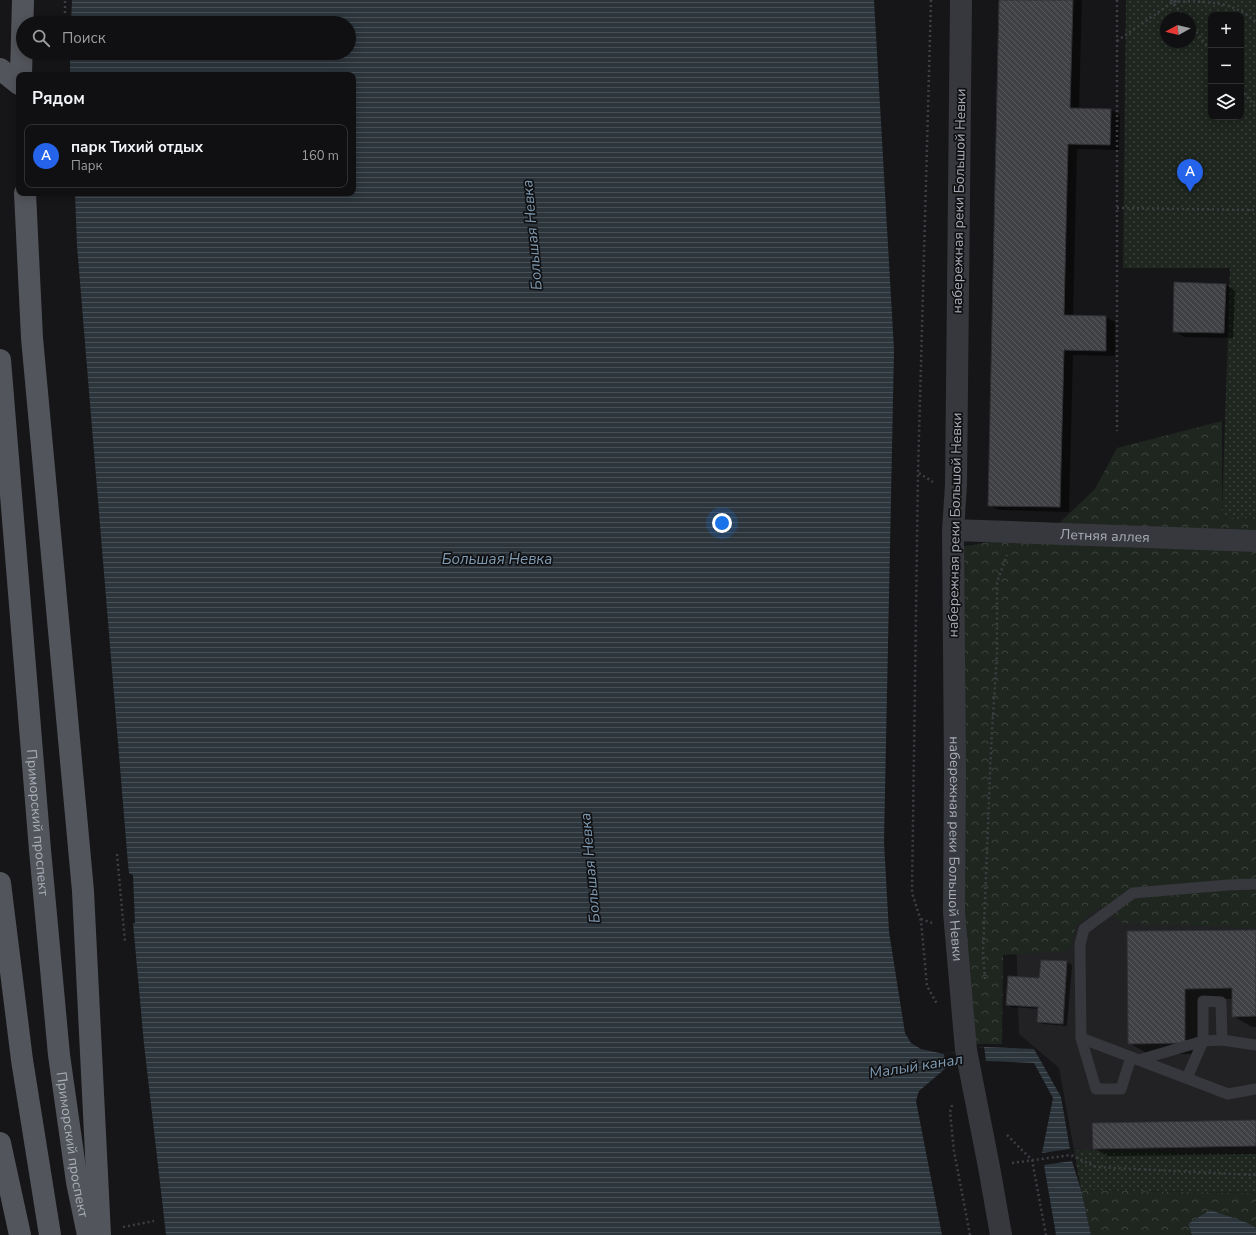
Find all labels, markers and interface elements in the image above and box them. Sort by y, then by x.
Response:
north arrow [1160,12,1196,48]
map controls [1208,12,1244,120]
button: + [1208,12,1244,48]
search box [16,16,356,60]
icon: search [30,27,52,49]
text: Поиск [62,28,106,48]
button: − [1208,48,1244,84]
button: layers [1208,84,1244,120]
text: Рядом [32,87,85,110]
street label: набережная реки Большой Невки [948,88,970,314]
text: парк Тихий отдых [71,137,203,157]
text: A [41,147,51,165]
text: 160 m [301,147,339,165]
text: Парк [71,157,102,175]
pin: A [1177,159,1203,192]
water label: Большая Невка [517,179,547,291]
street label: набережная реки Большой Невки [944,412,966,638]
your location [712,513,732,533]
street label: Летняя аллея [1060,524,1150,547]
water label: Большая Невка [442,549,552,569]
street label: набережная реки Большой Невки [944,736,968,962]
street label: Приморский проспект [22,748,54,897]
water label: Большая Невка [575,812,605,924]
water label: Малый канал [868,1049,964,1083]
street label: Приморский проспект [52,1070,94,1220]

